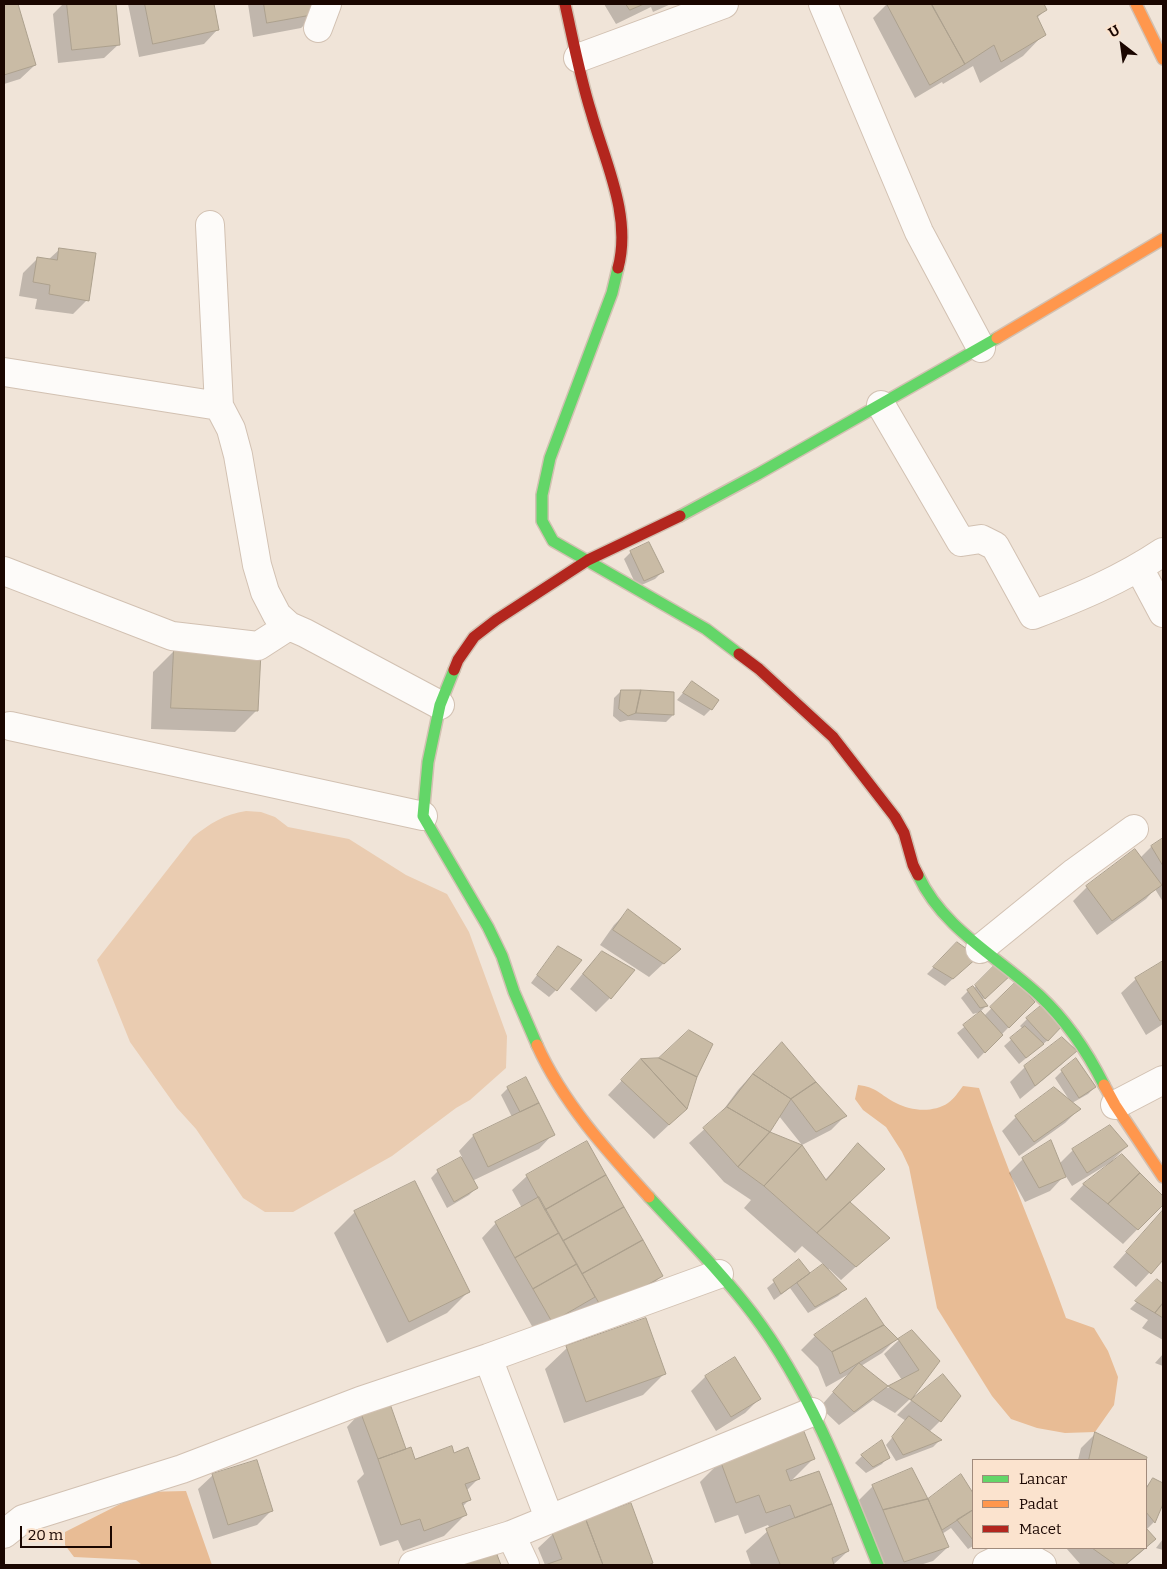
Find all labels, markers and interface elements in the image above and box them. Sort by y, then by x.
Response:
north arrow [1097,20,1147,70]
text: U [1105,22,1123,42]
legend [972,1459,1147,1549]
text: Lancar [1019,1470,1067,1488]
text: Padat [1019,1495,1058,1513]
scale bar [22,1516,115,1548]
text: Macet [1019,1520,1061,1538]
text: 20 m [28,1526,63,1544]

